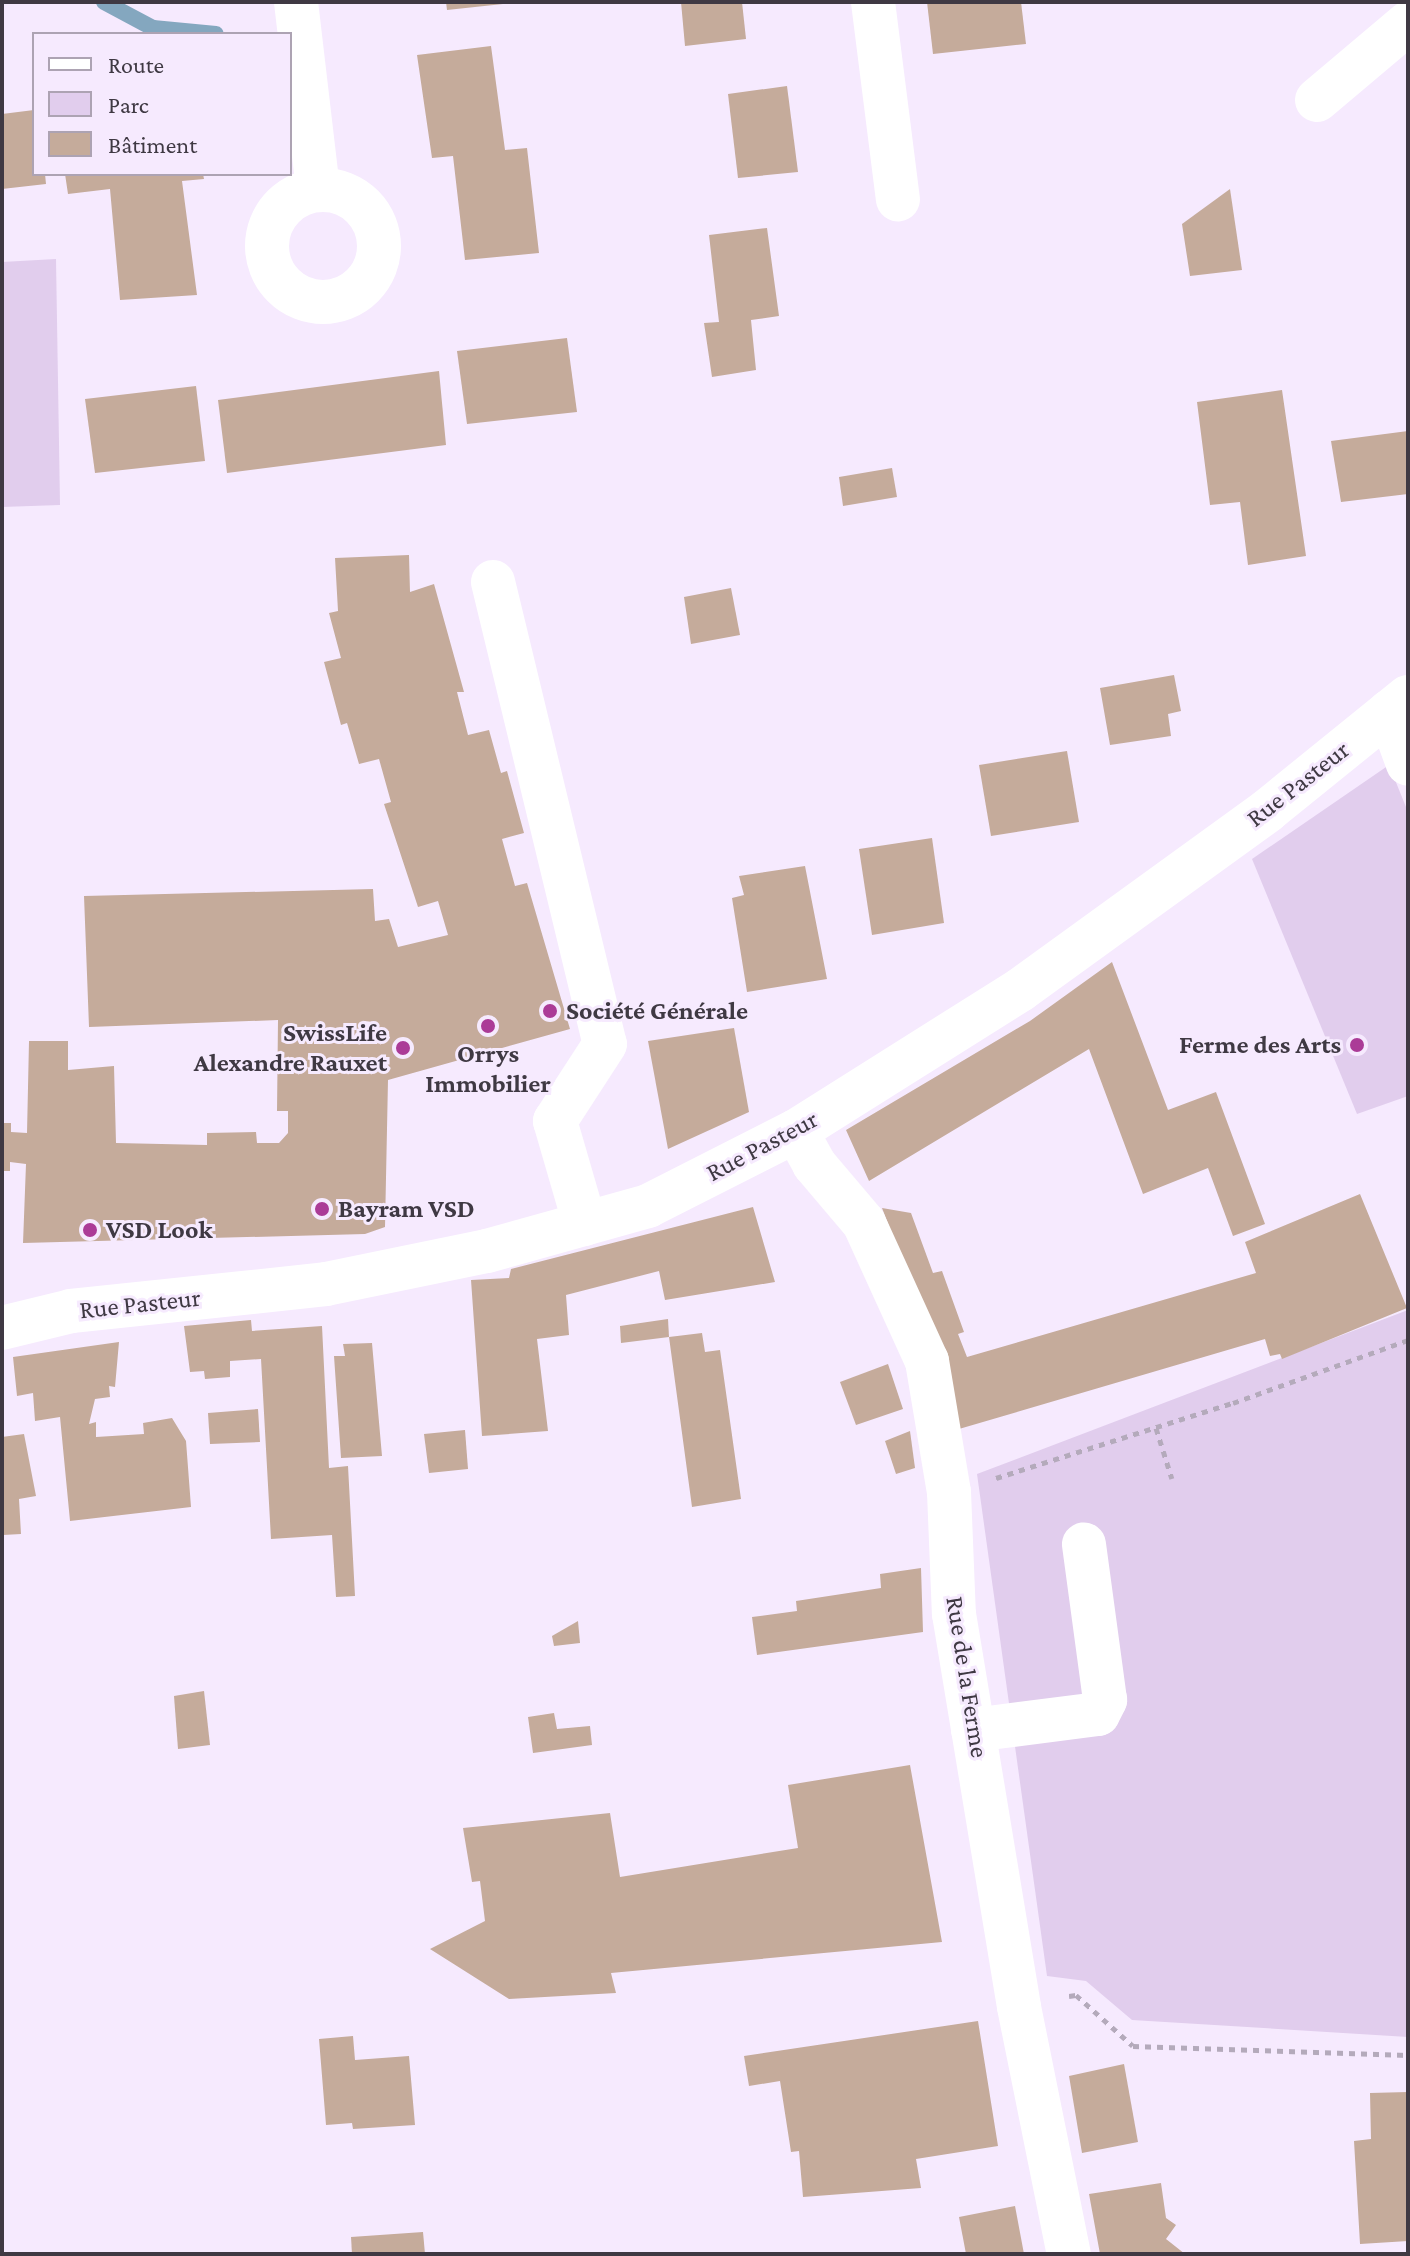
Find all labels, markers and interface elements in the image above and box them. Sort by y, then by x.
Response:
legend [32,32,292,176]
text: Route [108,51,164,78]
text: Parc [108,91,149,118]
text: Bâtiment [108,131,197,158]
street label: Rue Pasteur [1240,734,1356,834]
place label: Société Générale [566,995,748,1027]
marker: Société Générale [541,1002,559,1020]
place label: SwissLife Alexandre Rauxet [194,1017,387,1078]
marker: Orrys Immobilier [479,1017,497,1035]
place label: Ferme des Arts [1179,1029,1341,1061]
marker: Ferme des Arts [1348,1036,1366,1054]
place label: Orrys Immobilier [425,1038,551,1100]
marker: SwissLife Alexandre Rauxet [394,1039,412,1057]
street label: Rue Pasteur [701,1104,823,1188]
place label: Bayram VSD [338,1193,475,1225]
marker: Bayram VSD [313,1200,331,1218]
place label: VSD Look [106,1214,213,1246]
marker: VSD Look [81,1221,99,1239]
street label: Rue Pasteur [78,1282,202,1326]
street label: Rue de la Ferme [939,1594,995,1760]

